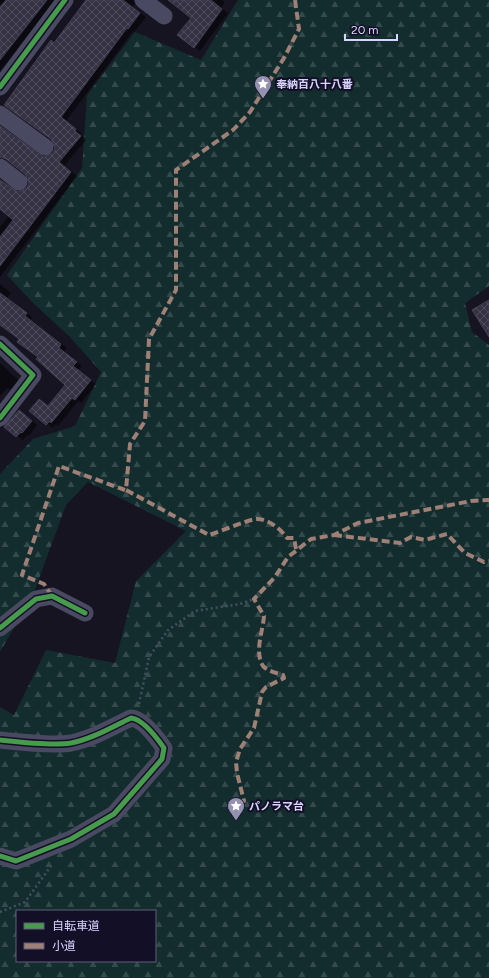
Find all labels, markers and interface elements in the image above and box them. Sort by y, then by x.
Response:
scale bar [345,16,397,42]
text: 20 m [351,23,379,37]
place icon: 奉納百八十八番 [253,74,273,99]
place label: 奉納百八十八番 [276,78,353,91]
place icon: パノラマ台 [226,796,246,821]
place label: パノラマ台 [249,800,304,813]
legend [16,910,156,962]
text: 自転車道 [52,919,100,933]
text: 小道 [52,939,76,953]

